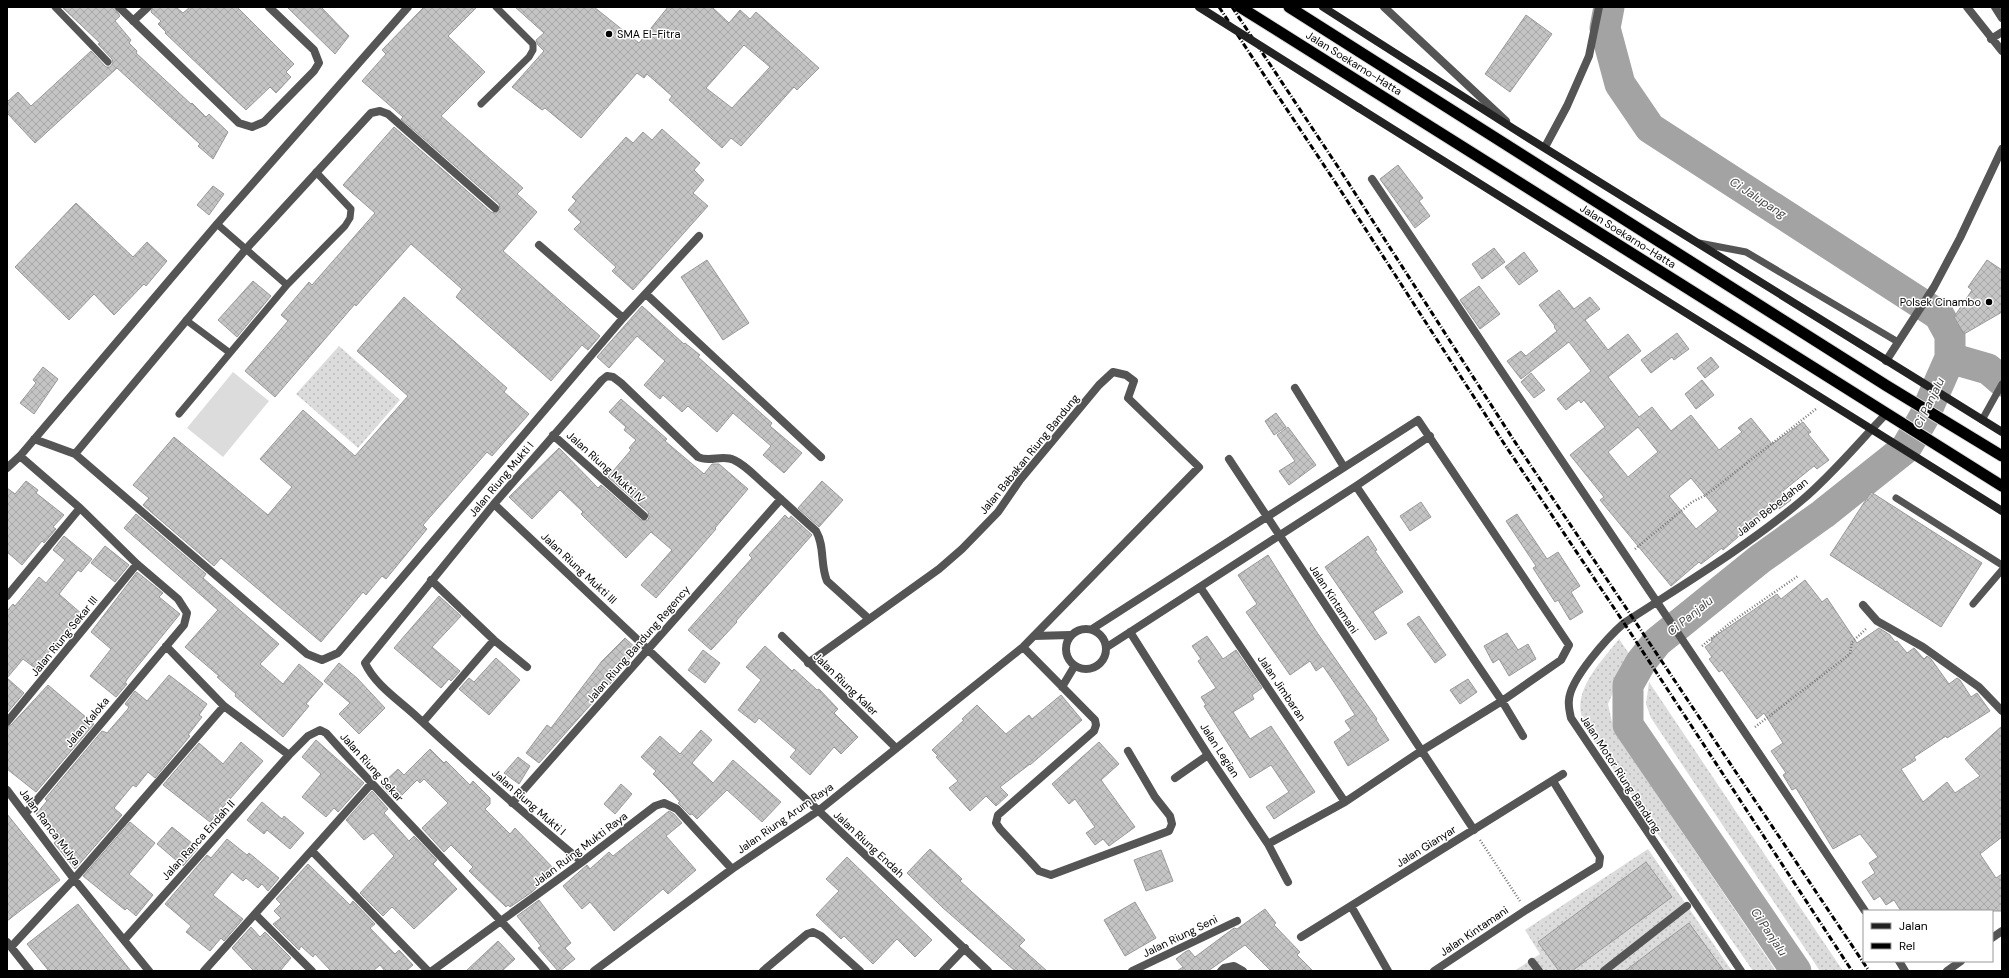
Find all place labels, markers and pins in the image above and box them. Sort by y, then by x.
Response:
place label: SMA El-Fitra [617,27,680,41]
marker: SMA El-Fitra [604,29,614,39]
place label: Polsek Cinambo [1900,295,1981,309]
marker: Polsek Cinambo [1984,297,1994,307]

